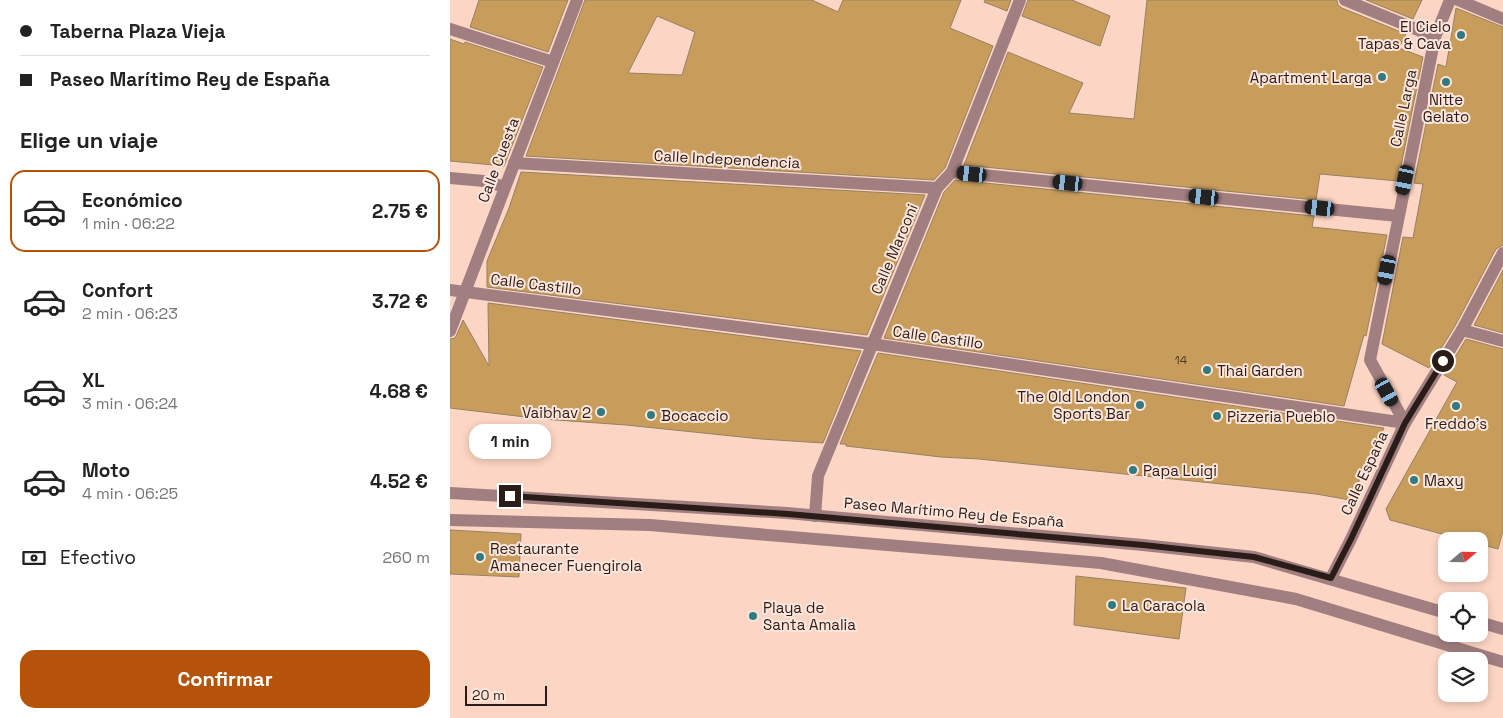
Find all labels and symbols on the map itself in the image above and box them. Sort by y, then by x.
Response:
place label: El Cielo Tapas & Cava [1358,17,1451,53]
marker: El Cielo Tapas & Cava [1455,29,1467,41]
street label: Calle Larga [1386,67,1421,149]
place label: Apartment Larga [1250,68,1372,87]
marker: Apartment Larga [1376,71,1388,83]
marker: Nitte Gelato [1440,76,1452,88]
place label: Nitte Gelato [1423,90,1469,126]
street label: Calle Cuesta [473,115,523,205]
street label: Calle Independencia [653,146,801,172]
car [1394,164,1415,196]
car [956,165,987,183]
car [1052,174,1083,192]
car [1188,188,1219,206]
car [1304,199,1335,217]
street label: Calle Marconi [866,201,922,297]
car [1376,254,1397,286]
street label: Calle Castillo [489,269,583,299]
street label: Calle Castillo [891,321,985,353]
route start [1432,350,1454,372]
house number: 14 [1175,352,1188,368]
place label: Thai Garden [1217,361,1303,380]
marker: Thai Garden [1201,364,1213,376]
car [1373,375,1400,409]
place label: The Old London Sports Bar [1017,387,1130,423]
marker: The Old London Sports Bar [1134,399,1146,411]
marker: Freddo’s [1450,400,1462,412]
place label: Vaibhav 2 [522,403,591,422]
marker: Vaibhav 2 [595,406,607,418]
place label: Bocaccio [661,406,728,425]
place label: Pizzeria Pueblo [1227,407,1335,426]
marker: Bocaccio [645,409,657,421]
marker: Pizzeria Pueblo [1211,410,1223,422]
place label: Freddo’s [1425,414,1487,433]
callout: 1 min [469,424,551,458]
street label: Calle España [1336,428,1392,518]
place label: Papa Luigi [1143,461,1217,480]
marker: Papa Luigi [1127,464,1139,476]
place label: Maxy [1424,471,1464,490]
marker: Maxy [1408,474,1420,486]
route end [499,485,521,507]
street label: Paseo Marítimo Rey de España [843,493,1065,531]
north arrow [1438,532,1488,582]
place label: Restaurante Amanecer Fuengirola [490,539,642,575]
marker: Restaurante Amanecer Fuengirola [474,551,486,563]
place label: La Caracola [1122,596,1206,615]
place label: Playa de Santa Amalia [763,598,856,634]
marker: La Caracola [1106,599,1118,611]
marker: Playa de Santa Amalia [747,610,759,622]
scale bar [465,683,548,706]

